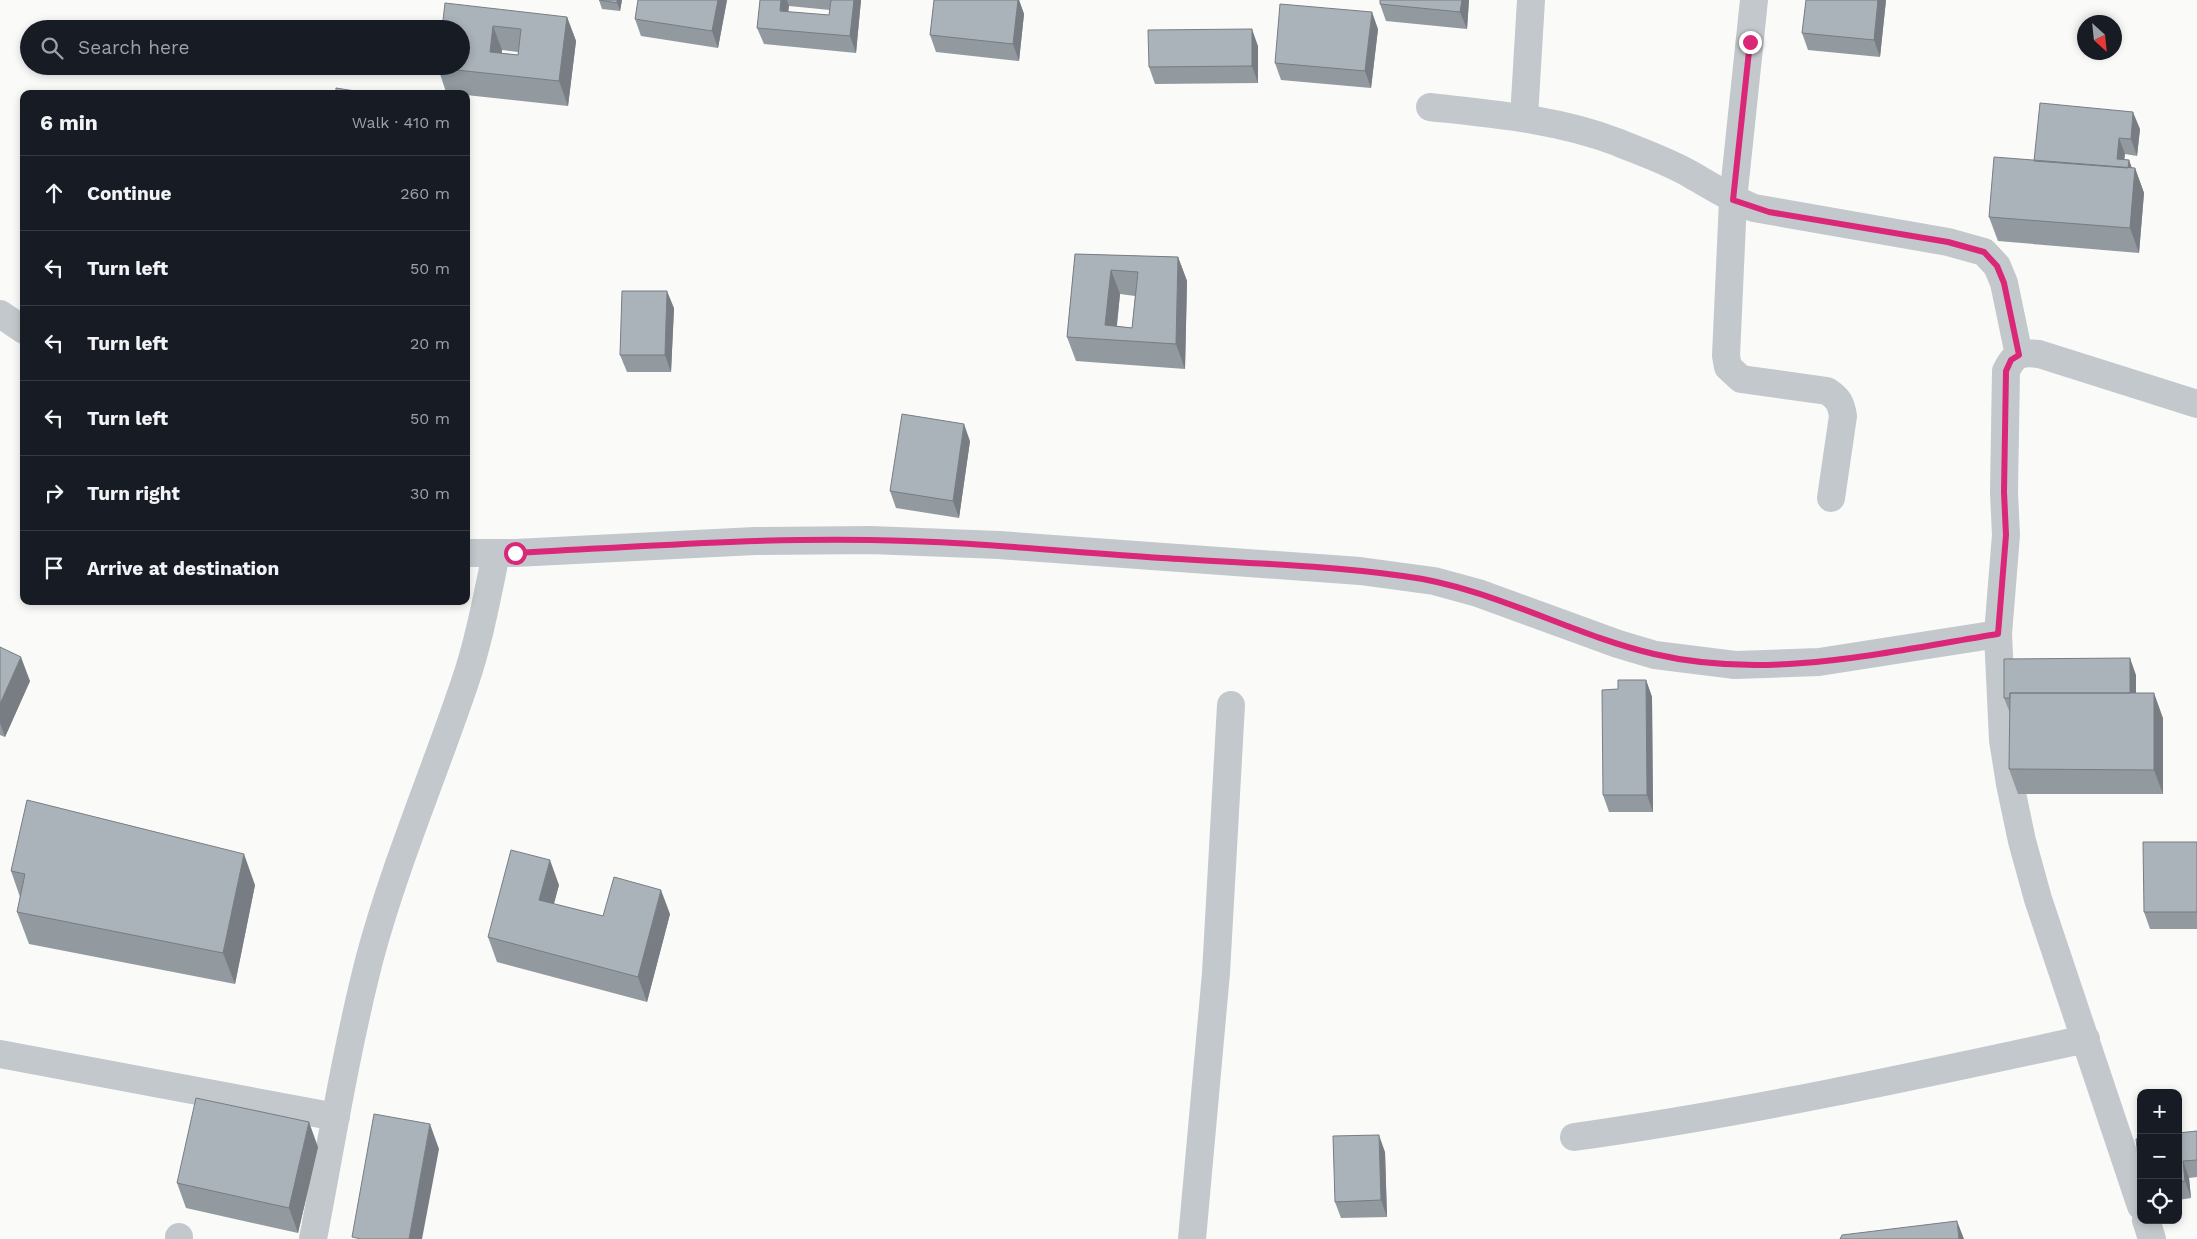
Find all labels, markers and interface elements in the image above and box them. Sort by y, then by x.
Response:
north arrow [2077,15,2122,60]
search box [20,20,470,75]
route end [1739,31,1762,54]
icon: search [38,34,66,62]
text: Search here [78,36,189,59]
text: 6 min [40,110,98,135]
text: Walk · 410 m [352,113,450,132]
icon: ahead [40,179,68,207]
text: Continue [87,182,171,205]
text: 260 m [400,184,450,203]
icon: left [40,254,68,282]
text: Turn left [87,257,168,280]
text: 50 m [410,259,450,278]
icon: left [40,329,68,357]
text: Turn left [87,332,168,355]
text: 20 m [410,334,450,353]
icon: left [40,404,68,432]
text: Turn left [87,407,168,430]
text: 50 m [410,409,450,428]
icon: right [40,479,68,507]
text: Turn right [87,482,180,505]
text: 30 m [410,484,450,503]
route start [504,542,527,565]
icon: arrive [40,554,68,582]
text: Arrive at destination [87,557,279,580]
map controls [2137,1089,2182,1224]
button: + [2137,1089,2182,1134]
button: − [2137,1134,2182,1179]
button: locate [2137,1179,2182,1224]

